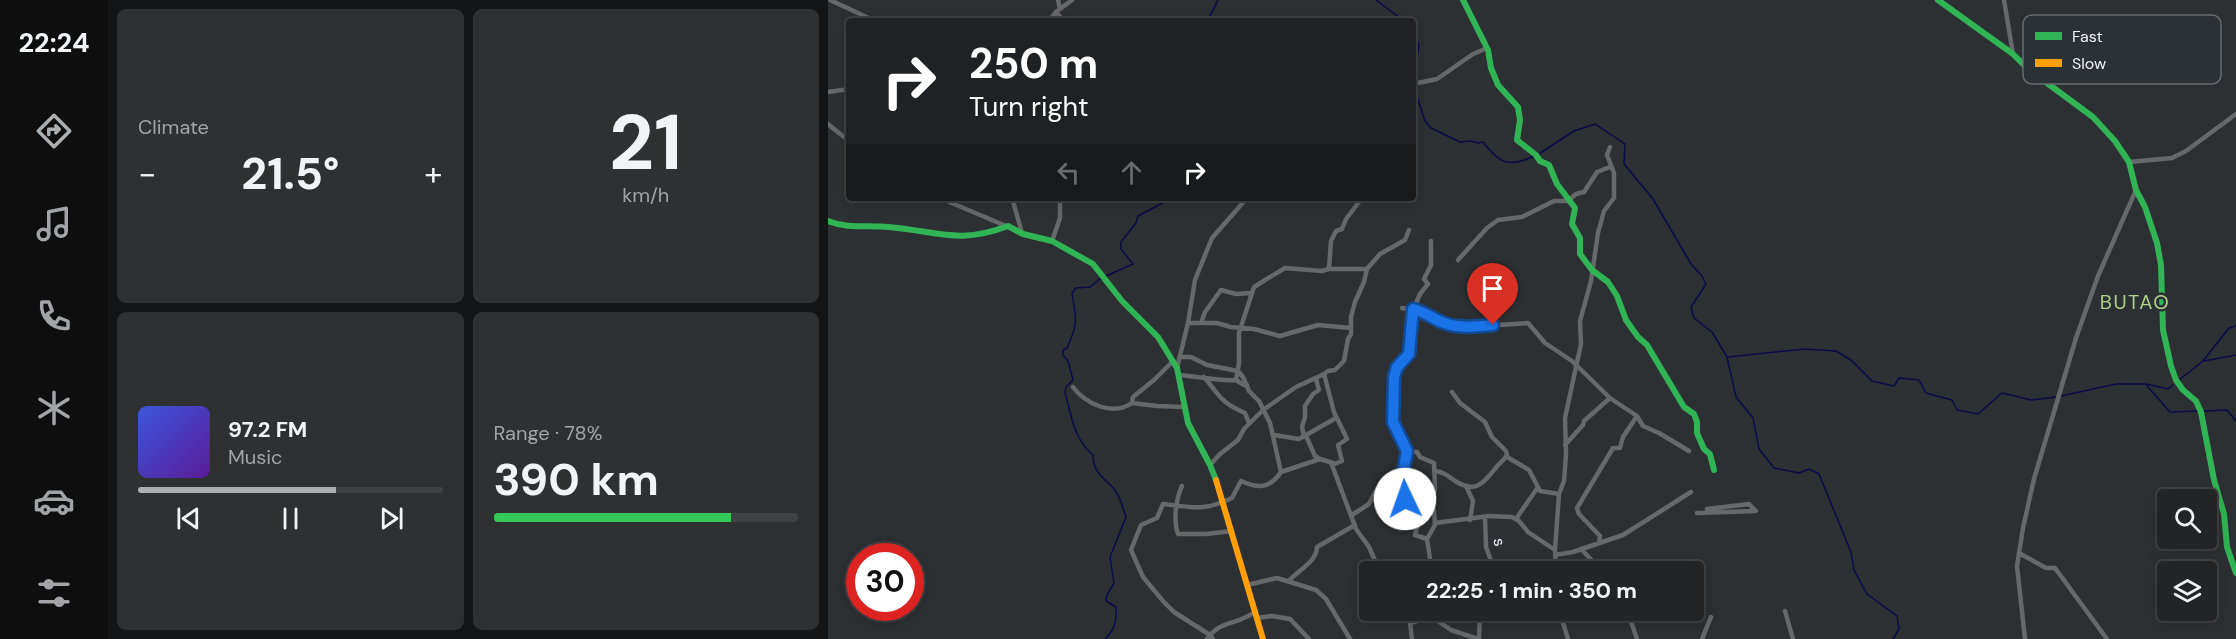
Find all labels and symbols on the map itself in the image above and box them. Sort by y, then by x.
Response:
legend [2023,15,2221,84]
text: Fast [2072,26,2103,47]
text: Slow [2072,53,2106,74]
pin [1467,263,1518,325]
district label: BUTAO [2100,289,2170,315]
position arrow [1373,467,1437,531]
street label: s [1488,536,1511,548]
speed limit sign: 30 [846,543,924,621]

